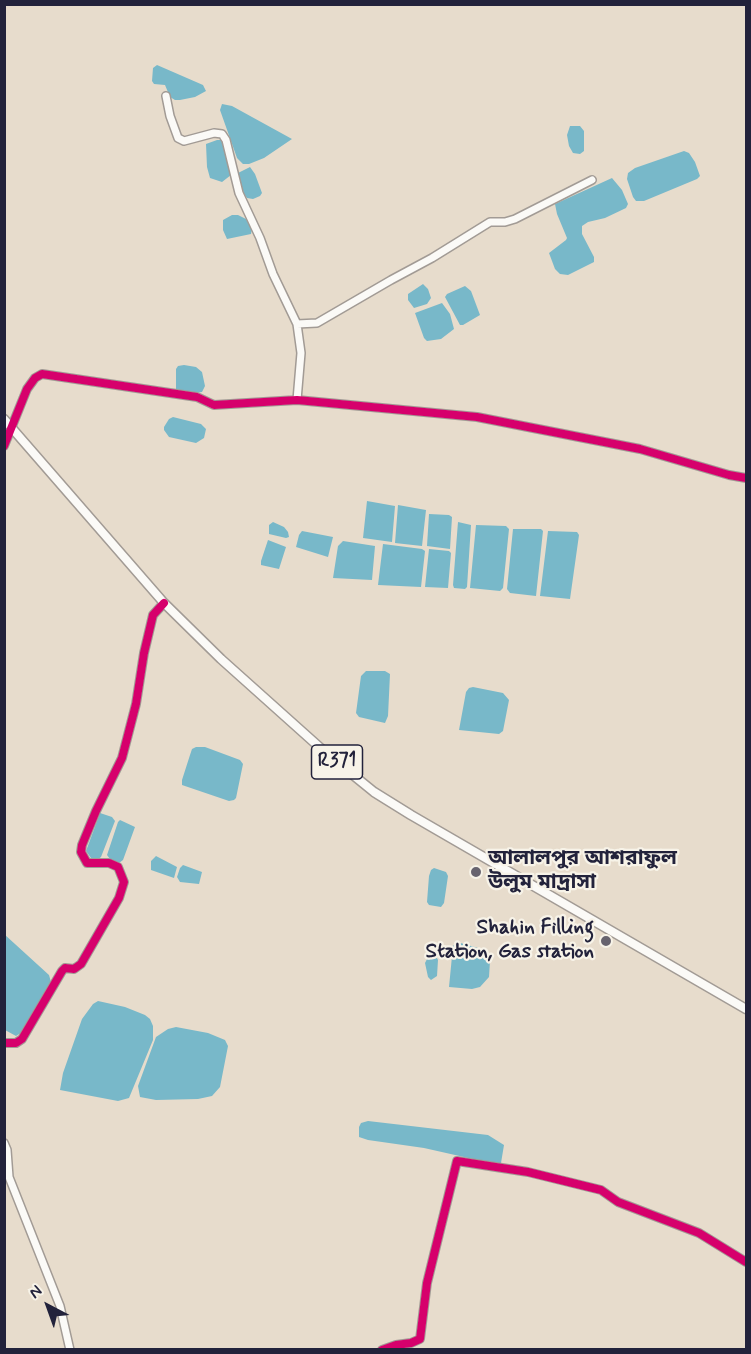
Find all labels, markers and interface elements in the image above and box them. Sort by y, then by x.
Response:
road number: R371 [312,745,362,779]
place label: আলালপুর আশরাফুল উলুম মাদ্রাসা [488,847,677,897]
marker: আলালপুর আশরাফুল উলুম মাদ্রাসা [469,865,483,879]
place label: Shahin Filling Station, Gas station [426,916,594,966]
marker: Shahin Filling Station, Gas station [599,934,613,948]
north arrow [18,1276,78,1336]
text: N [25,1281,47,1303]

